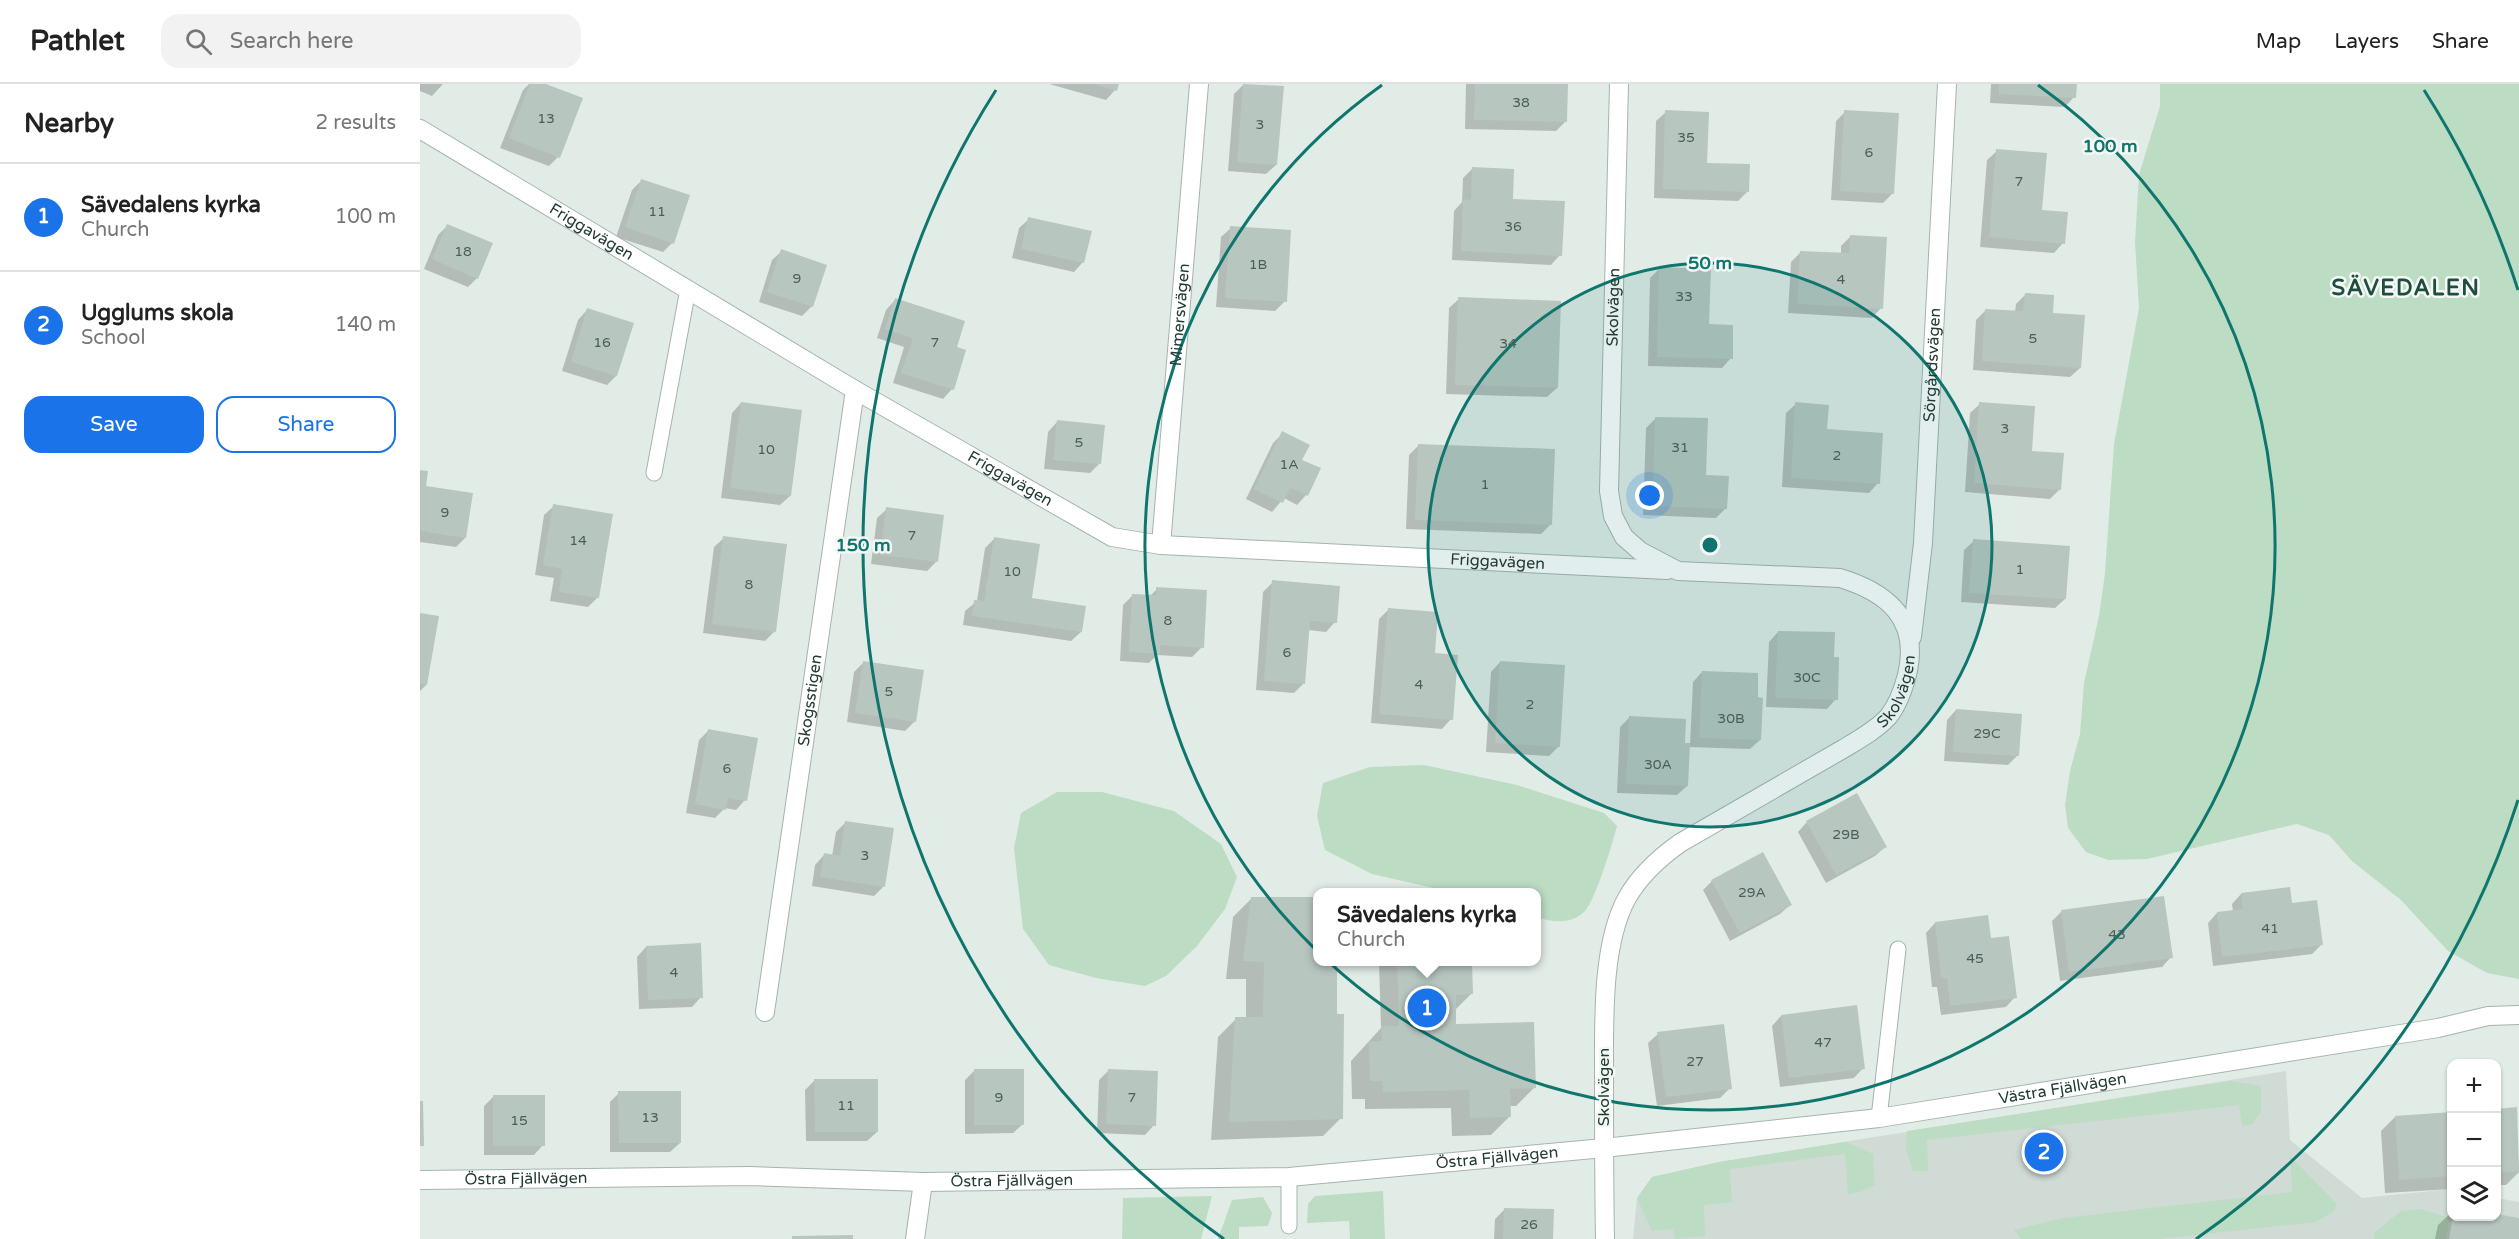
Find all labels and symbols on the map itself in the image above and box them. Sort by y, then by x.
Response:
house number: 38 [1512,94,1530,111]
house number: 13 [537,110,555,127]
house number: 3 [1256,116,1264,133]
house number: 35 [1677,129,1695,146]
text: 100 m [2082,135,2138,157]
house number: 6 [1865,144,1874,161]
house number: 7 [2015,173,2023,190]
street label: Friggavägen [546,199,637,265]
house number: 11 [648,203,666,220]
house number: 36 [1504,218,1522,235]
house number: 18 [454,243,472,260]
text: 50 m [1688,252,1732,274]
house number: 1B [1249,256,1267,273]
street label: Mimersvägen [1166,263,1194,367]
street label: Skolvägen [1603,268,1624,347]
house number: 9 [793,270,801,287]
house number: 4 [1837,271,1846,288]
district label: SÄVEDALEN [2332,274,2480,301]
house number: 33 [1675,288,1693,305]
street label: Sörgårdsvägen [1919,307,1945,423]
house number: 5 [2029,330,2037,347]
house number: 16 [593,334,611,351]
house number: 7 [931,334,939,351]
house number: 34 [1499,335,1517,352]
house number: 3 [2001,420,2009,437]
house number: 5 [1075,434,1083,451]
house number: 31 [1671,439,1689,456]
house number: 10 [757,441,775,458]
street label: Friggavägen [964,447,1056,511]
house number: 2 [1833,447,1841,464]
house number: 1A [1279,456,1299,473]
house number: 1 [1481,476,1489,493]
your location [1635,481,1664,510]
house number: 9 [441,504,449,521]
house number: 7 [908,527,916,544]
house number: 14 [569,532,587,549]
text: 150 m [835,534,891,556]
centre of rings [1700,535,1720,555]
street label: Friggavägen [1450,549,1545,574]
house number: 1 [2016,561,2024,578]
house number: 10 [1003,563,1021,580]
house number: 8 [745,576,754,593]
house number: 8 [1164,612,1173,629]
house number: 6 [1283,644,1292,661]
street label: Skogsstigen [794,653,827,747]
street label: Skolvägen [1873,654,1920,733]
house number: 30C [1793,669,1821,686]
house number: 4 [1415,676,1424,693]
house number: 5 [885,683,893,700]
house number: 2 [1526,696,1534,713]
house number: 30B [1717,710,1745,727]
house number: 29C [1973,725,2001,742]
house number: 30A [1644,756,1672,773]
house number: 6 [723,760,732,777]
house number: 29B [1832,826,1860,843]
house number: 3 [861,847,869,864]
house number: 29A [1738,884,1766,901]
house number: 41 [2261,920,2279,937]
house number: 43 [2108,926,2126,943]
house number: 45 [1966,950,1984,967]
house number: 4 [670,964,679,981]
pin: 1 [1408,986,1446,1030]
house number: 47 [1814,1034,1832,1051]
street label: Skolvägen [1594,1048,1614,1126]
house number: 27 [1686,1053,1704,1070]
street label: Västra Fjällvägen [1997,1068,2128,1109]
house number: 9 [995,1089,1003,1106]
house number: 7 [1128,1089,1136,1106]
house number: 11 [837,1097,855,1114]
house number: 13 [641,1109,659,1126]
house number: 15 [510,1112,528,1129]
pin: 2 [2024,1130,2064,1174]
street label: Östra Fjällvägen [1435,1142,1559,1173]
street label: Östra Fjällvägen [464,1168,588,1189]
street label: Östra Fjällvägen [950,1170,1073,1192]
house number: 26 [1520,1216,1538,1233]

